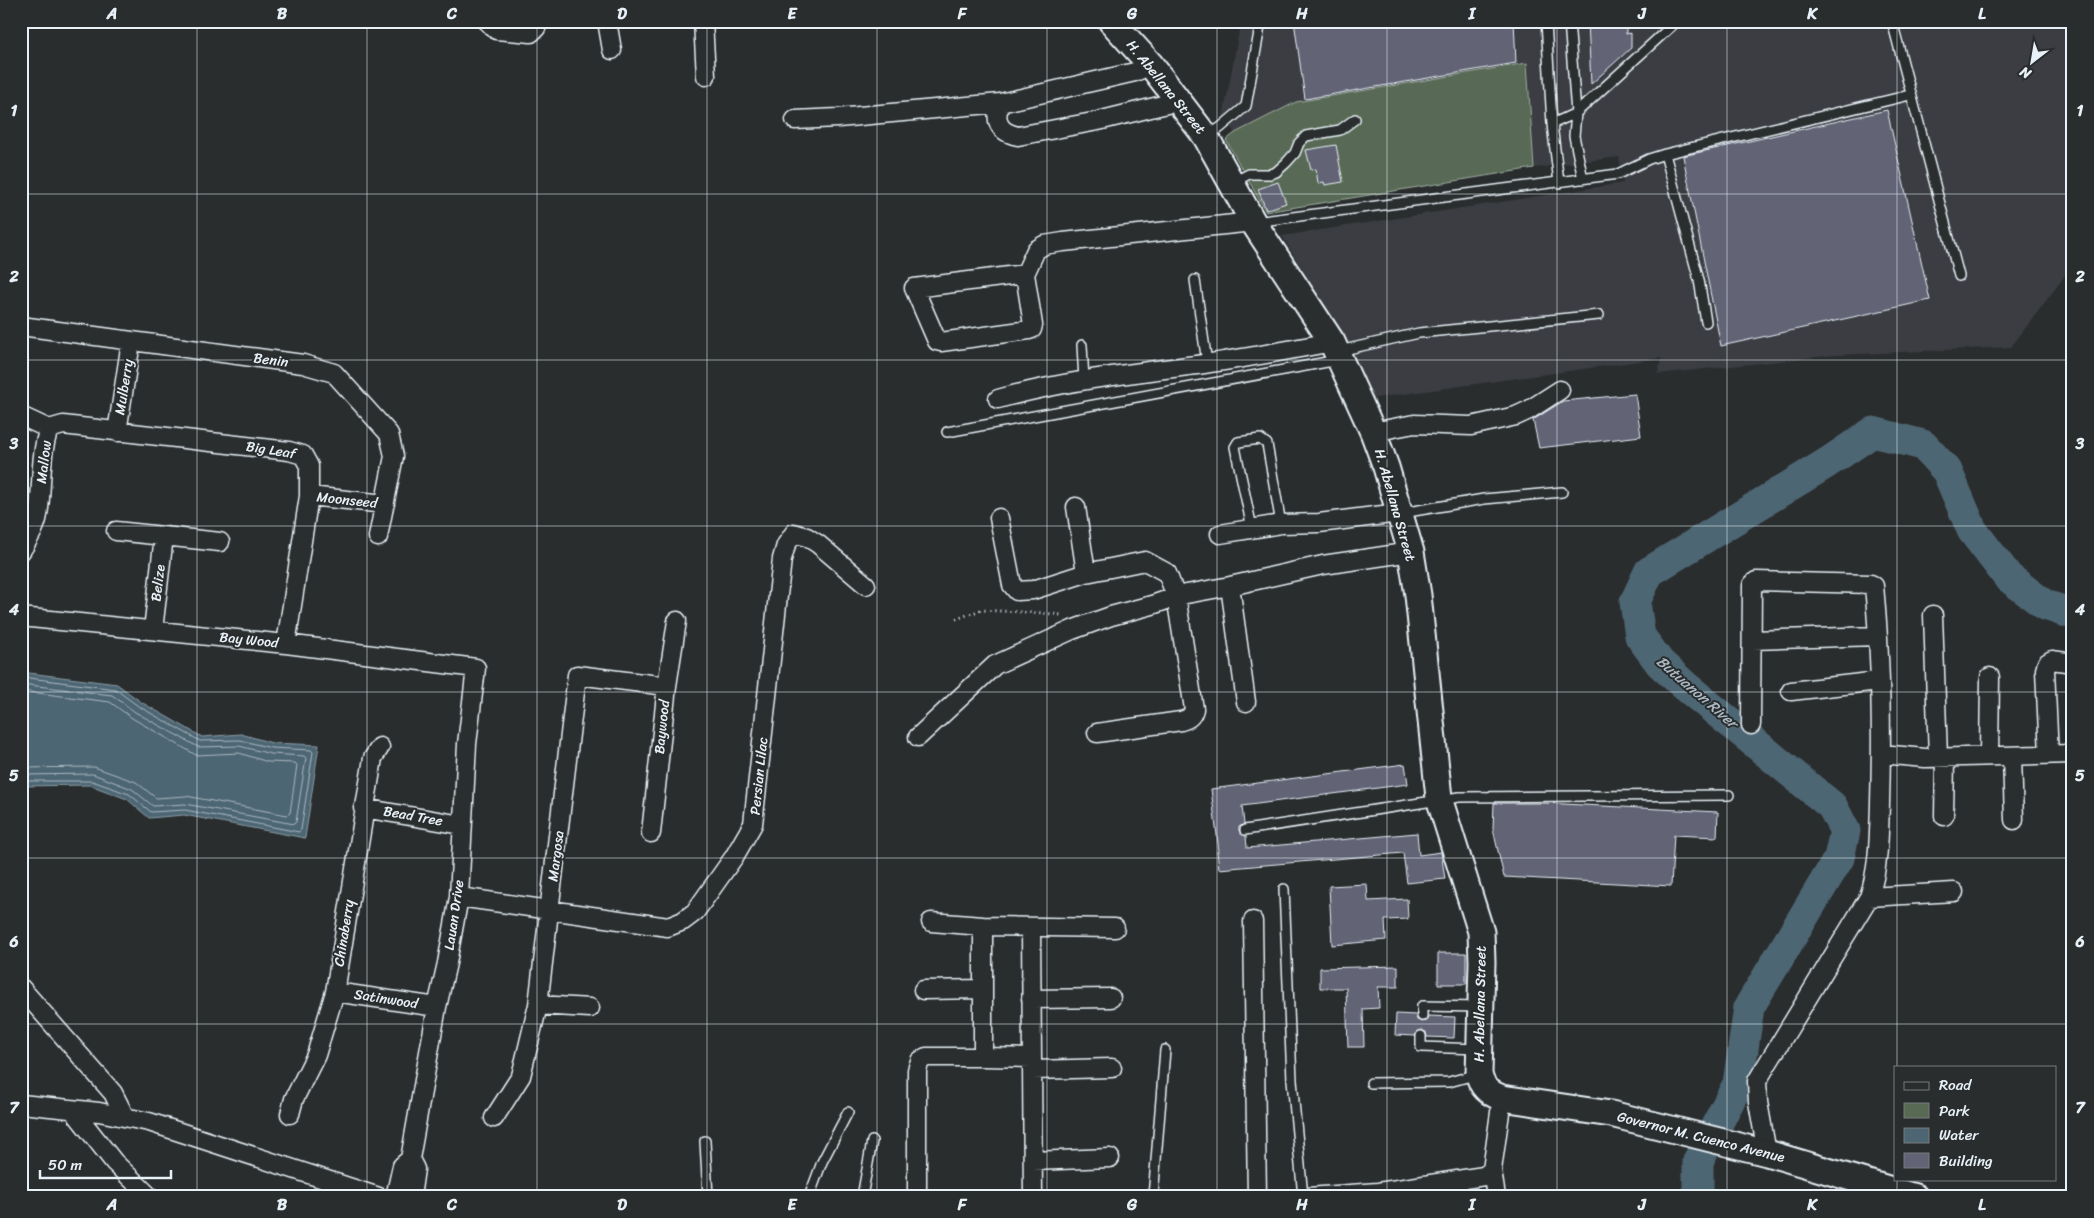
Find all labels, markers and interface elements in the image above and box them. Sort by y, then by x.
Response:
text: A [106,0,117,28]
text: B [277,0,288,28]
text: C [446,0,458,28]
text: D [617,0,627,28]
text: E [788,0,798,28]
text: F [957,0,968,28]
text: G [1126,0,1138,28]
text: H [1295,0,1308,28]
text: I [1468,0,1477,28]
text: J [1637,0,1647,28]
text: K [1806,0,1818,28]
text: L [1978,0,1986,28]
street label: H. Abellana Street [1120,34,1212,140]
north arrow [2006,38,2056,88]
text: N [2015,59,2037,86]
text: 1 [11,96,18,125]
text: 1 [2077,96,2084,125]
text: 2 [8,262,19,291]
text: 2 [2074,262,2085,291]
street label: Benin [252,345,290,375]
street label: Mulberry [107,357,141,417]
text: 3 [9,429,19,458]
text: 3 [2075,429,2085,458]
street label: Big Leaf [244,434,300,467]
street label: Mallow [29,439,59,485]
street label: H. Abellana Street [1367,446,1423,564]
street label: Moonseed [315,484,380,516]
street label: Belize [143,563,173,603]
text: 4 [8,595,19,624]
text: 4 [2074,595,2085,624]
street label: Bay Wood [218,624,281,656]
water label: Butuanon River [1650,649,1746,737]
street label: Baywood [647,697,677,755]
street label: Persian Lilac [742,736,776,816]
text: 5 [9,761,19,790]
text: 5 [2075,761,2085,790]
street label: Bead Tree [381,798,445,834]
street label: Margosa [540,829,572,883]
street label: Lauan Drive [437,878,471,952]
street label: Chinaberry [326,897,362,968]
text: 6 [8,927,19,956]
text: 6 [2074,927,2085,956]
street label: H. Abellana Street [1466,946,1494,1062]
street label: Satinwood [352,982,421,1017]
legend [1894,1066,2056,1180]
text: Road [1939,1072,1972,1098]
text: 7 [9,1093,20,1122]
text: 7 [2075,1093,2086,1122]
text: Park [1939,1098,1970,1124]
street label: Governor M. Cuenco Avenue [1615,1104,1788,1170]
text: Water [1939,1122,1979,1148]
scale bar [40,1148,171,1180]
text: Building [1939,1148,1993,1174]
text: 50 m [48,1152,83,1178]
text: A [106,1190,117,1218]
text: B [277,1190,288,1218]
text: C [446,1190,458,1218]
text: D [617,1190,627,1218]
text: E [788,1190,798,1218]
text: F [957,1190,968,1218]
text: G [1126,1190,1138,1218]
text: H [1295,1190,1308,1218]
text: I [1468,1190,1477,1218]
text: J [1637,1190,1647,1218]
text: K [1806,1190,1818,1218]
text: L [1978,1190,1986,1218]

